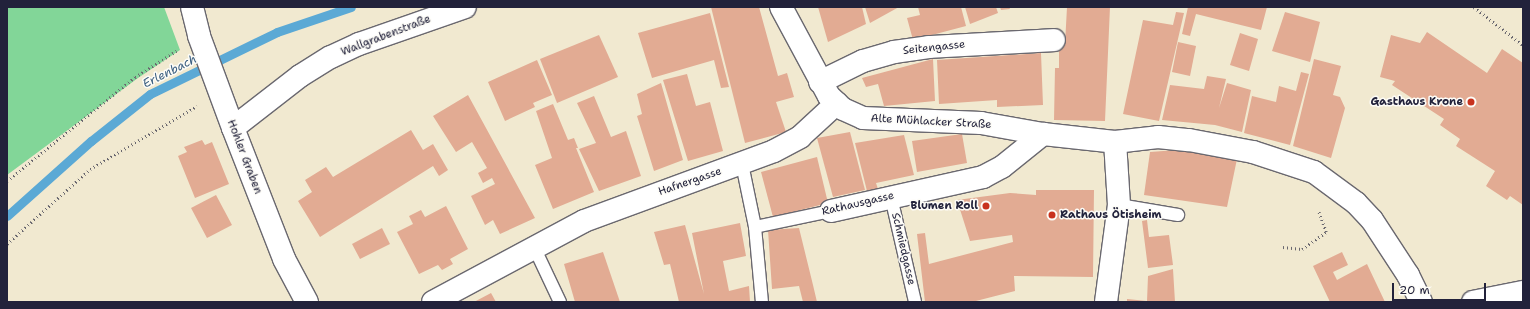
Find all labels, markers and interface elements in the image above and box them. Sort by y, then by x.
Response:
street label: Wallgrabenstraße [339,13,433,59]
street label: Seitengasse [902,38,966,58]
water label: Erlenbach [141,52,199,92]
place label: Gasthaus Krone [1371,95,1463,109]
marker: Gasthaus Krone [1466,97,1476,107]
street label: Alte Mühlacker Straße [870,112,992,132]
street label: Hohler Graben [224,118,264,196]
street label: Hafnergasse [657,165,723,199]
street label: Rathausgasse [821,189,895,219]
place label: Blumen Roll [911,199,978,213]
marker: Blumen Roll [981,201,991,211]
place label: Rathaus Ötisheim [1060,208,1162,222]
marker: Rathaus Ötisheim [1047,210,1057,220]
street label: Schmiedgasse [888,212,918,286]
scale bar [1394,275,1488,301]
text: 20 m [1399,282,1430,298]

